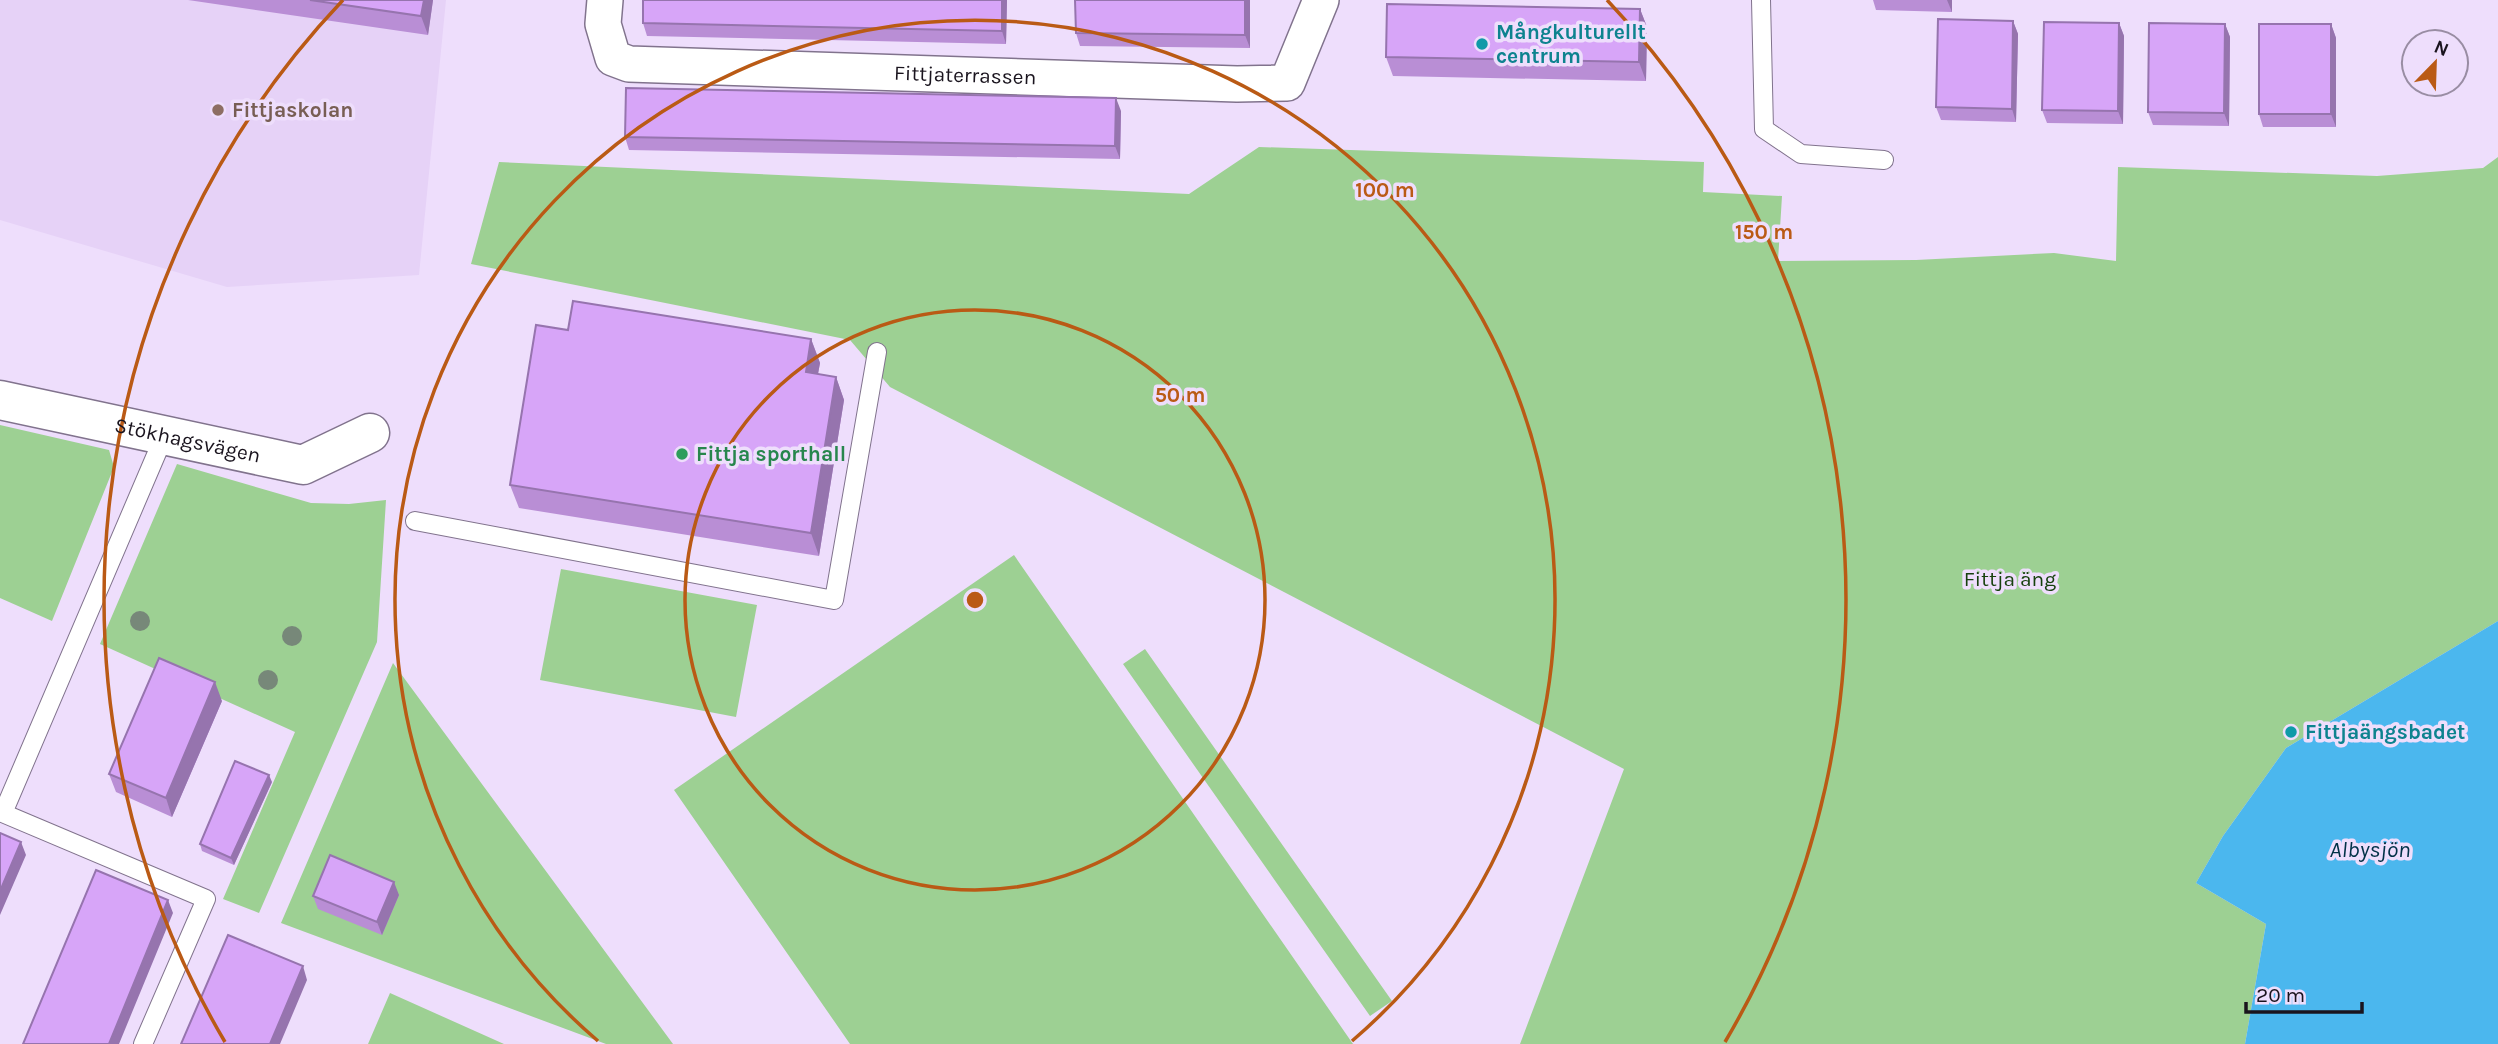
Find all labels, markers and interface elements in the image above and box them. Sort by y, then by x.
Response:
place label: Mångkulturellt centrum [1496,20,1646,68]
north arrow [2400,28,2470,98]
text: N [2431,35,2452,61]
marker: Mångkulturellt centrum [1474,36,1490,52]
street label: Fittjaterrassen [894,61,1037,89]
place label: Fittjaskolan [232,98,353,122]
marker: Fittjaskolan [210,102,226,118]
text: 100 m [1355,178,1415,202]
text: 150 m [1735,220,1793,244]
text: 50 m [1155,383,1205,407]
street label: Stökhagsvägen [113,413,263,468]
place label: Fittja sporthall [696,442,846,466]
marker: Fittja sporthall [674,446,690,462]
park label: Fittja äng [1964,567,2056,591]
centre of rings [963,588,987,612]
place label: Fittjaängsbadet [2305,720,2465,744]
marker: Fittjaängsbadet [2283,724,2299,740]
water label: Albysjön [2330,836,2410,863]
scale bar [2246,970,2362,1014]
text: 20 m [2256,983,2305,1007]

